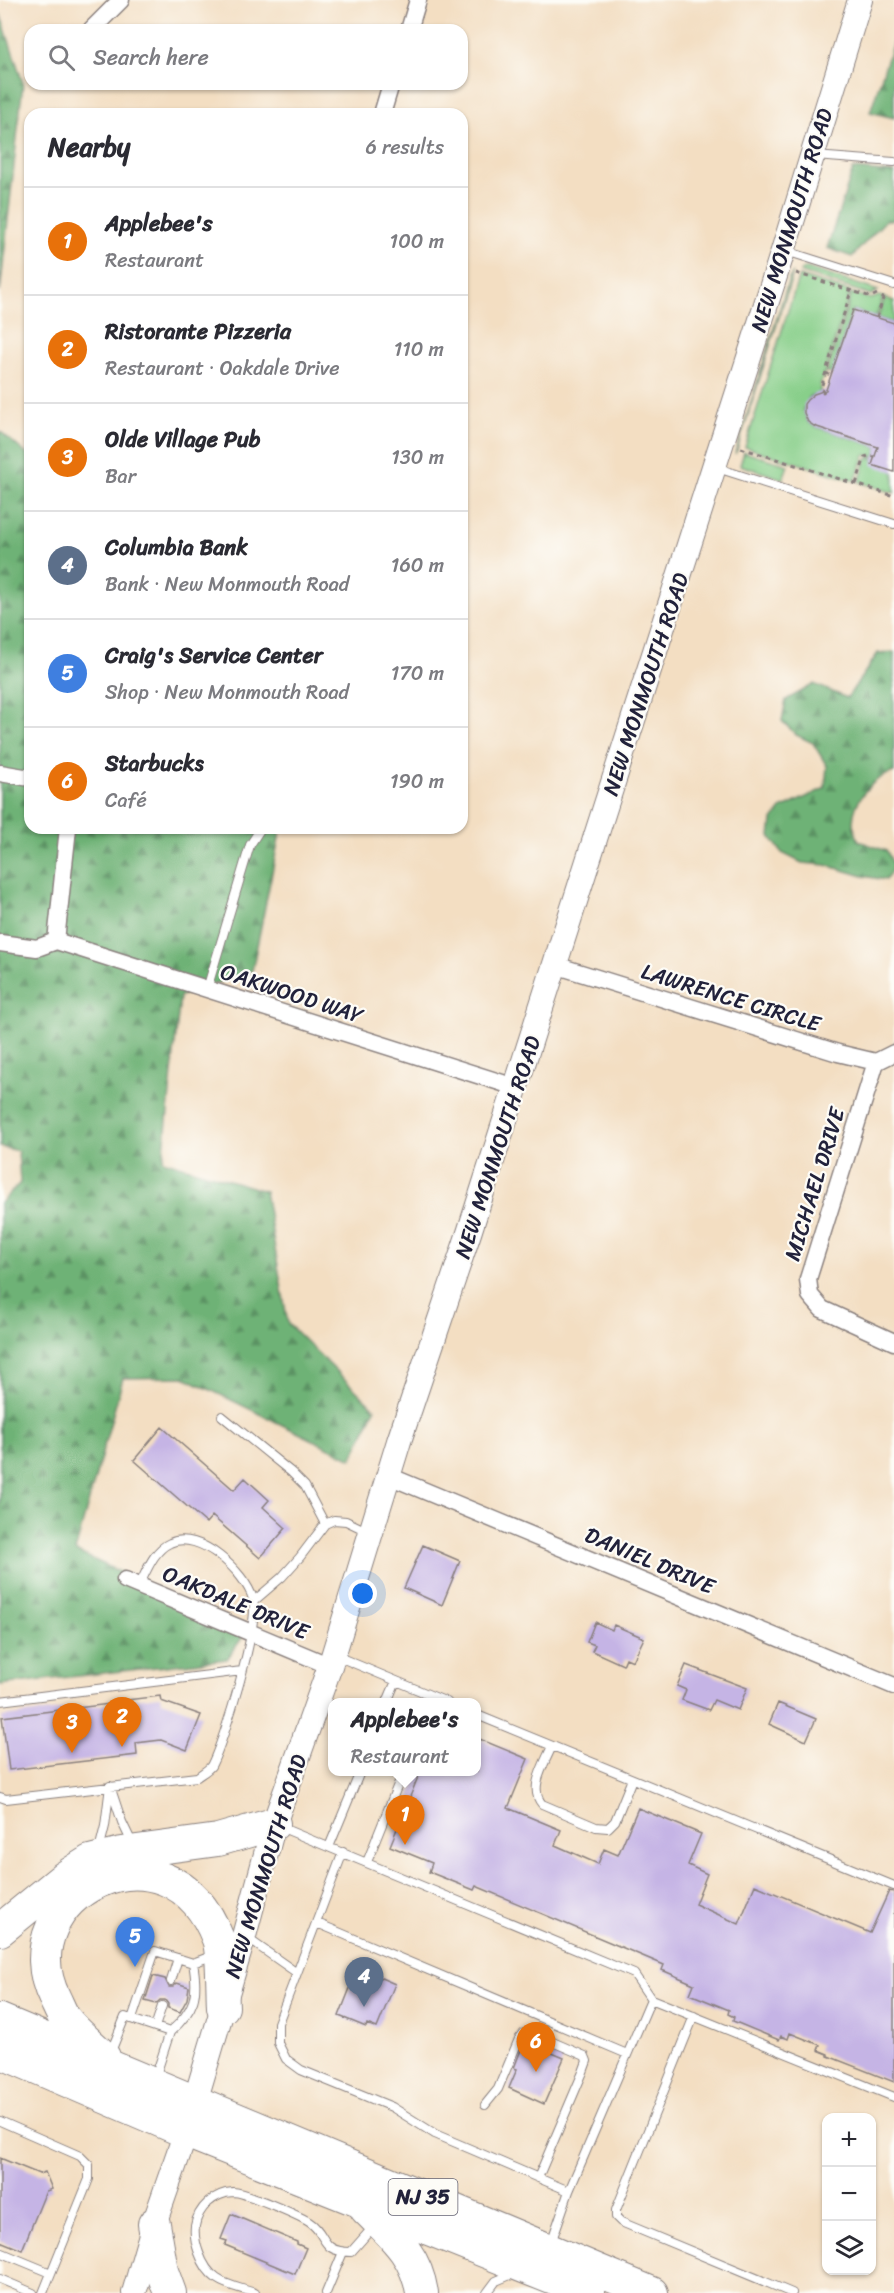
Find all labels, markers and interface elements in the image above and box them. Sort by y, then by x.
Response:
search box [24,24,468,90]
text: Search here [93,38,209,77]
icon: search [45,41,78,74]
street label: NEW MONMOUTH ROAD [739,103,844,337]
text: Nearby [48,124,130,170]
text: 6 results [365,130,444,165]
text: Applebee's [105,204,213,243]
text: 1 [63,224,72,259]
text: 100 m [390,224,444,259]
text: Restaurant [105,243,204,278]
text: Ristorante Pizzeria [105,312,291,351]
text: 2 [62,332,73,367]
text: 110 m [394,332,444,367]
text: Restaurant · Oakdale Drive [105,351,340,386]
text: Olde Village Pub [105,420,261,459]
text: 3 [62,440,73,475]
text: 130 m [391,440,444,475]
text: Bar [105,459,136,494]
text: Columbia Bank [105,528,248,567]
text: 4 [61,548,74,583]
text: 160 m [391,548,444,583]
text: Bank · New Monmouth Road [105,567,349,602]
street label: NEW MONMOUTH ROAD [591,568,700,801]
text: Craig's Service Center [105,636,323,675]
text: 5 [61,656,74,691]
text: 170 m [391,656,444,691]
text: Shop · New Monmouth Road [105,675,349,710]
text: Starbucks [105,744,204,783]
text: 6 [62,764,73,799]
text: 190 m [390,764,444,799]
text: Café [105,783,147,818]
street label: OAKWOOD WAY [215,952,369,1035]
street label: LAWRENCE CIRCLE [637,952,827,1044]
street label: NEW MONMOUTH ROAD [443,1031,552,1264]
street label: MICHAEL DRIVE [773,1101,857,1266]
street label: DANIEL DRIVE [578,1515,723,1606]
street label: OAKDALE DRIVE [156,1554,317,1652]
your location [348,1579,377,1608]
pin: 2 [102,1698,142,1747]
popup [328,1698,481,1776]
text: Applebee's [351,1700,458,1739]
pin: 3 [52,1704,92,1753]
text: Restaurant [351,1739,450,1774]
street label: NEW MONMOUTH ROAD [213,1749,318,1983]
pin: 1 [386,1796,424,1845]
pin: 5 [116,1918,154,1967]
pin: 4 [344,1958,384,2007]
pin: 6 [516,2022,556,2072]
map controls [822,2113,876,2275]
button: + [822,2113,876,2167]
button: − [822,2167,876,2221]
road number: NJ 35 [388,2179,458,2215]
button: layers [822,2221,876,2275]

